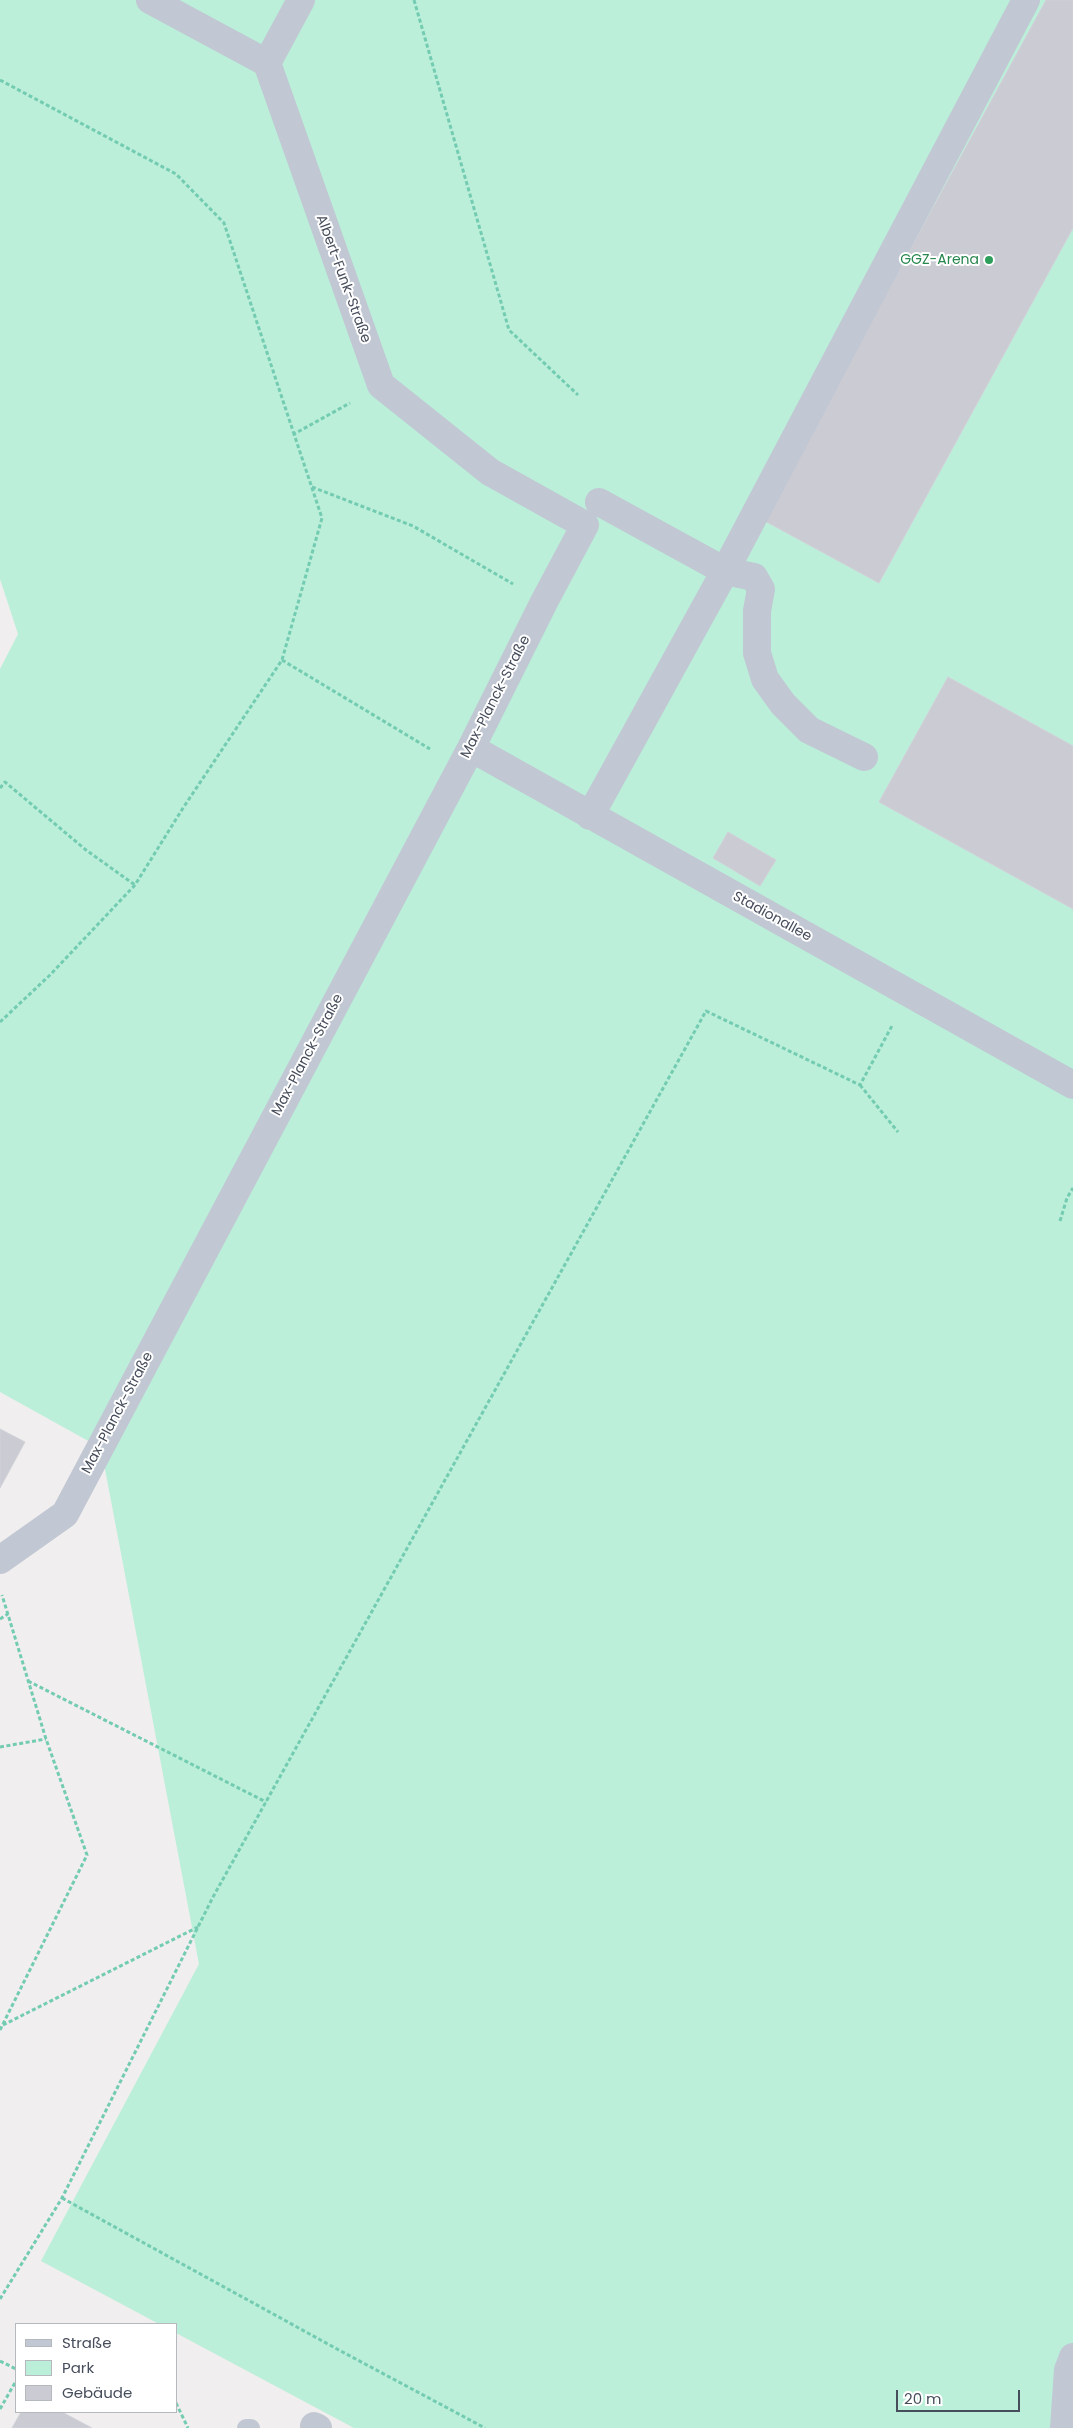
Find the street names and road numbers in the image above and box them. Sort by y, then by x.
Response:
street label: Albert-Funk-Straße [312,213,374,345]
street label: Max-Planck-Straße [458,633,534,761]
street label: Stadionallee [730,888,814,946]
street label: Max-Planck-Straße [269,991,347,1119]
street label: Max-Planck-Straße [79,1349,157,1477]

